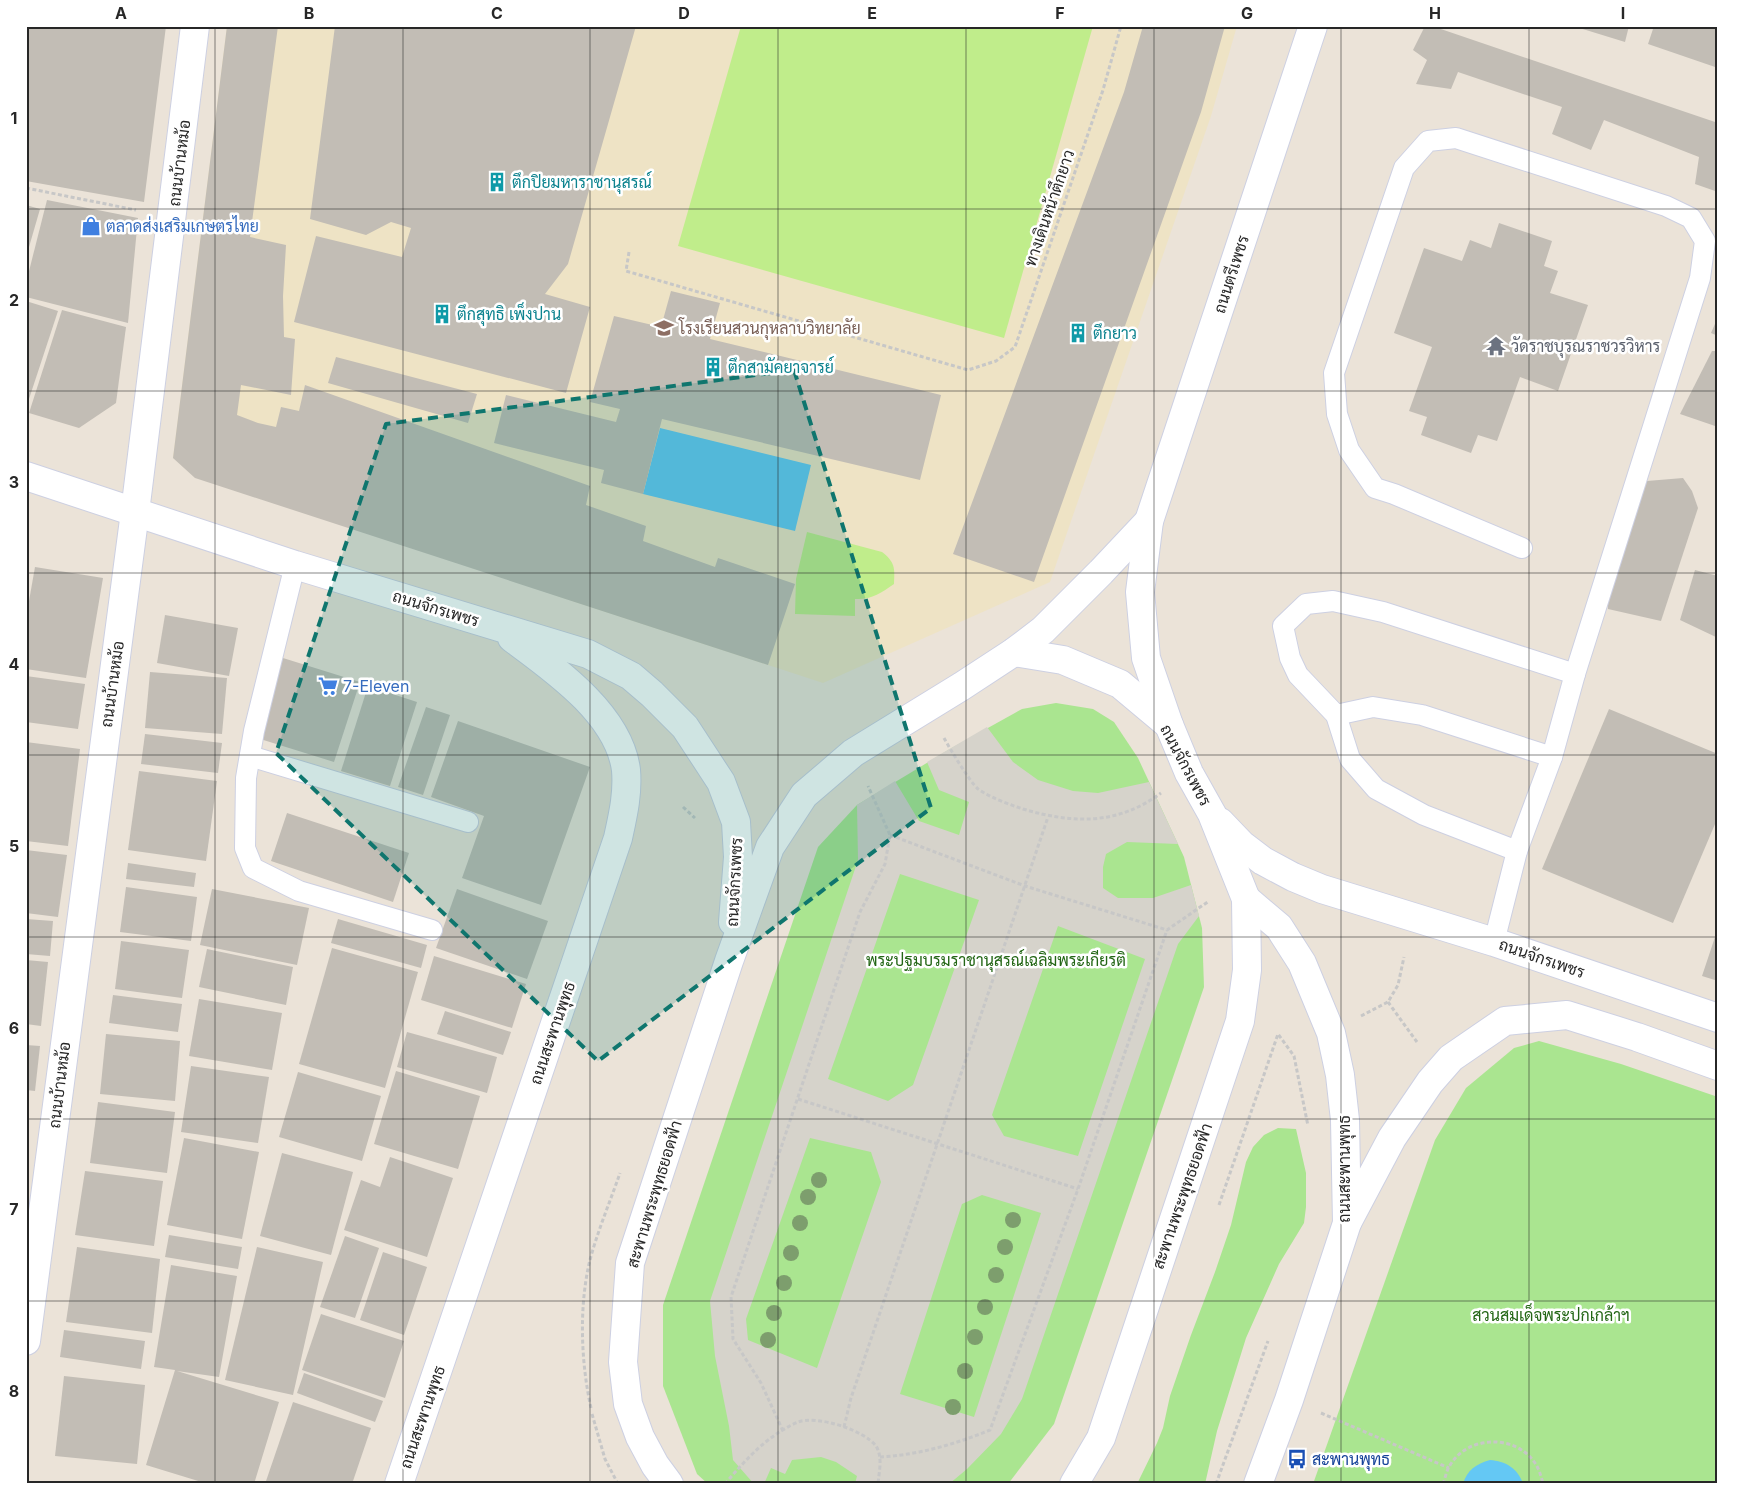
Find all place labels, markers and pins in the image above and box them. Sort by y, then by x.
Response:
place label: ตึกปิยมหาราชานุสรณ์ [512,170,652,194]
building icon: ตึกปิยมหาราชานุสรณ์ [486,171,508,193]
shop icon: ตลาดส่งเสริมเกษตรไทย [80,215,102,237]
place label: ตลาดส่งเสริมเกษตรไทย [106,215,259,236]
place label: ตึกสุทธิ เพ็งปาน [457,301,561,326]
building icon: ตึกสุทธิ เพ็งปาน [431,303,453,325]
school or university icon: โรงเรียนสวนกุหลาบวิทยาลัย [653,317,675,339]
place label: โรงเรียนสวนกุหลาบวิทยาลัย [678,317,861,340]
building icon: ตึกยาว [1067,322,1089,344]
place label: ตึกยาว [1093,323,1137,343]
temple icon: วัดราชบุรณราชวรวิหาร [1485,335,1507,357]
place label: วัดราชบุรณราชวรวิหาร [1511,336,1660,358]
place label: ตึกสามัคยาจารย์ [728,355,834,377]
building icon: ตึกสามัคยาจารย์ [702,356,724,378]
supermarket icon: 7-Eleven [317,675,339,697]
place label: 7-Eleven [343,676,409,696]
bus stop icon: สะพานพุทธ [1286,1448,1308,1470]
place label: สะพานพุทธ [1312,1449,1390,1471]

